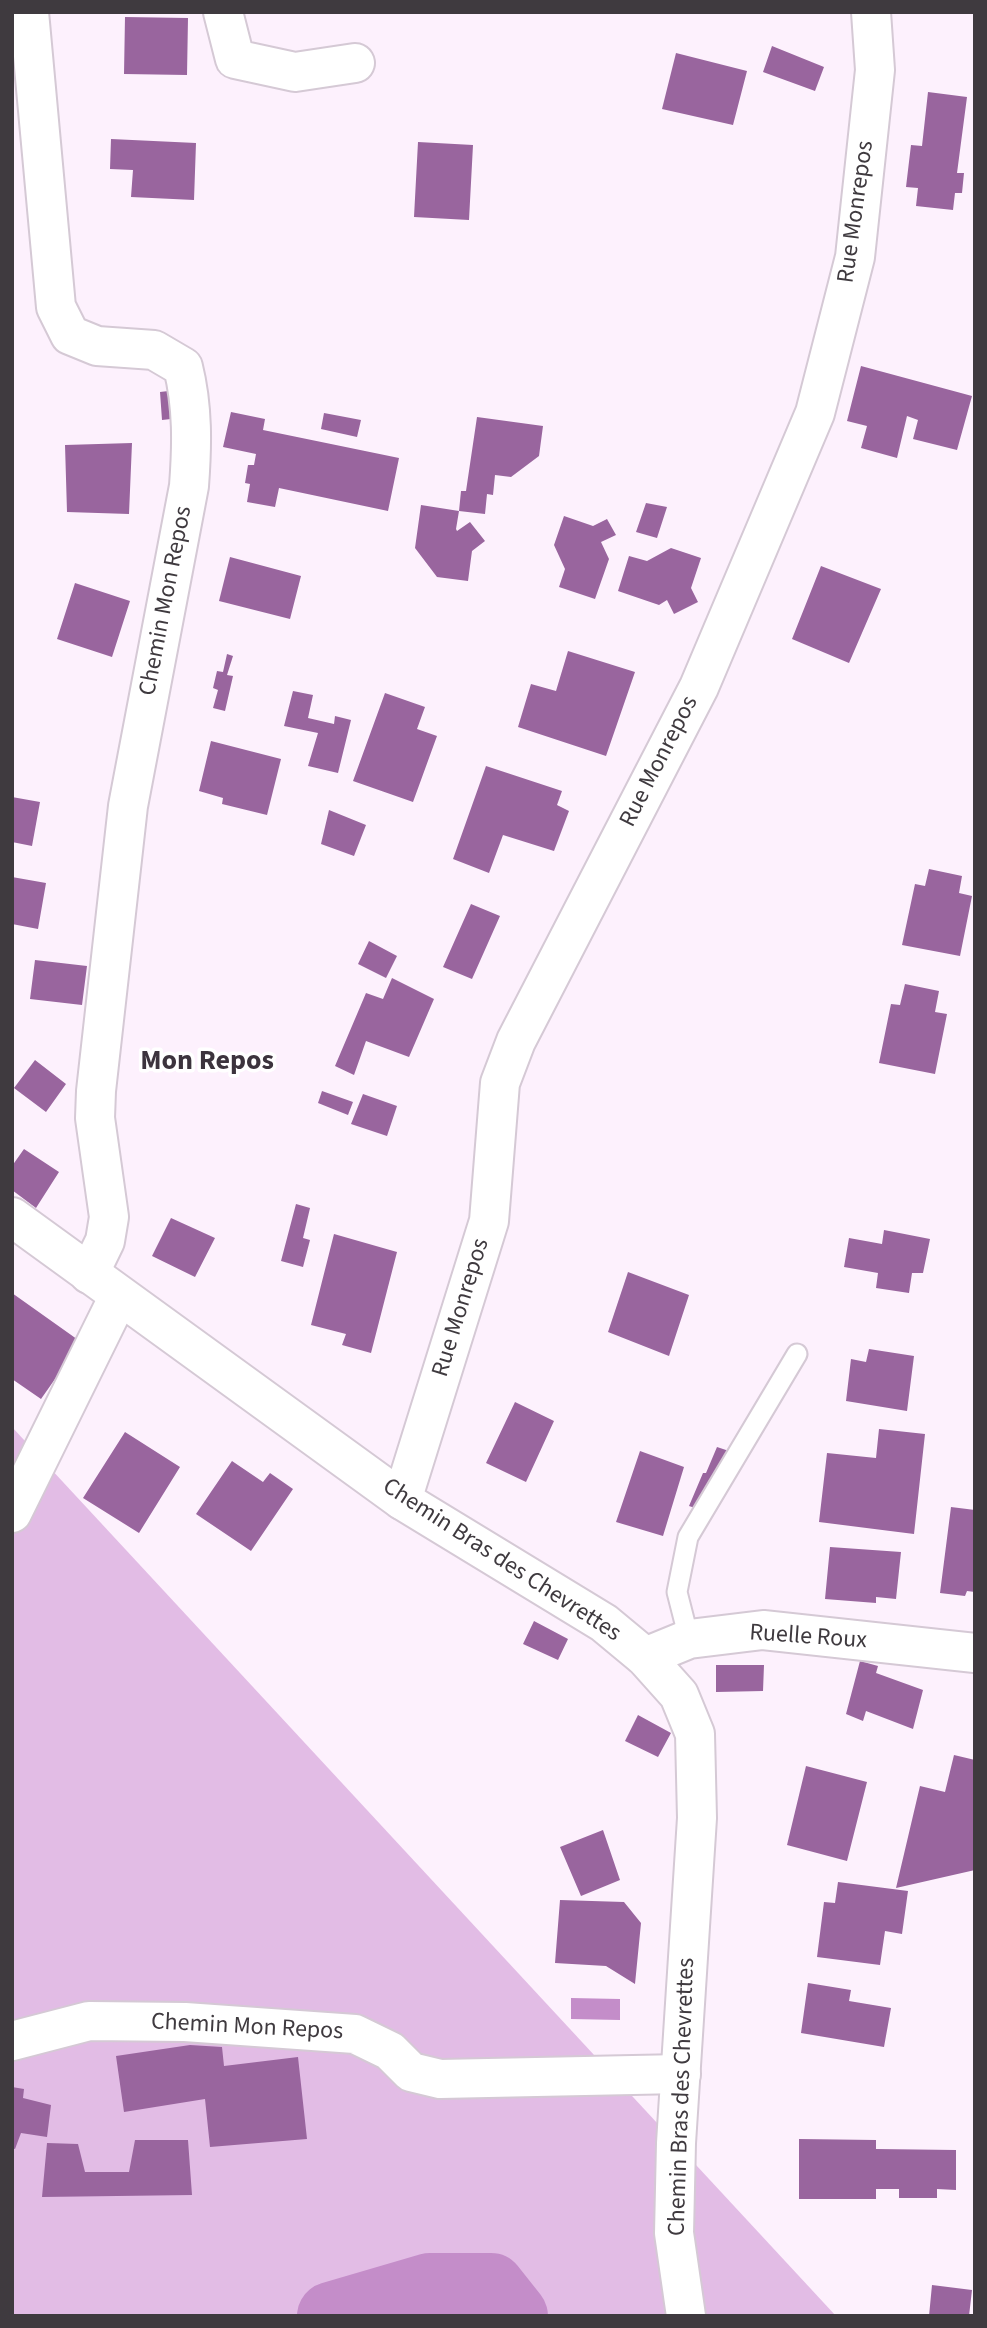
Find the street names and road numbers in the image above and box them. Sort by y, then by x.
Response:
street label: Rue Monrepos [833,139,881,285]
street label: Chemin Mon Repos [135,504,199,698]
street label: Rue Monrepos [615,692,705,832]
street label: Rue Monrepos [427,1235,497,1381]
street label: Chemin Bras des Chevrettes [376,1473,626,1649]
street label: Ruelle Roux [748,1620,868,1656]
street label: Chemin Bras des Chevrettes [664,1957,702,2237]
street label: Chemin Mon Repos [150,2009,344,2047]

